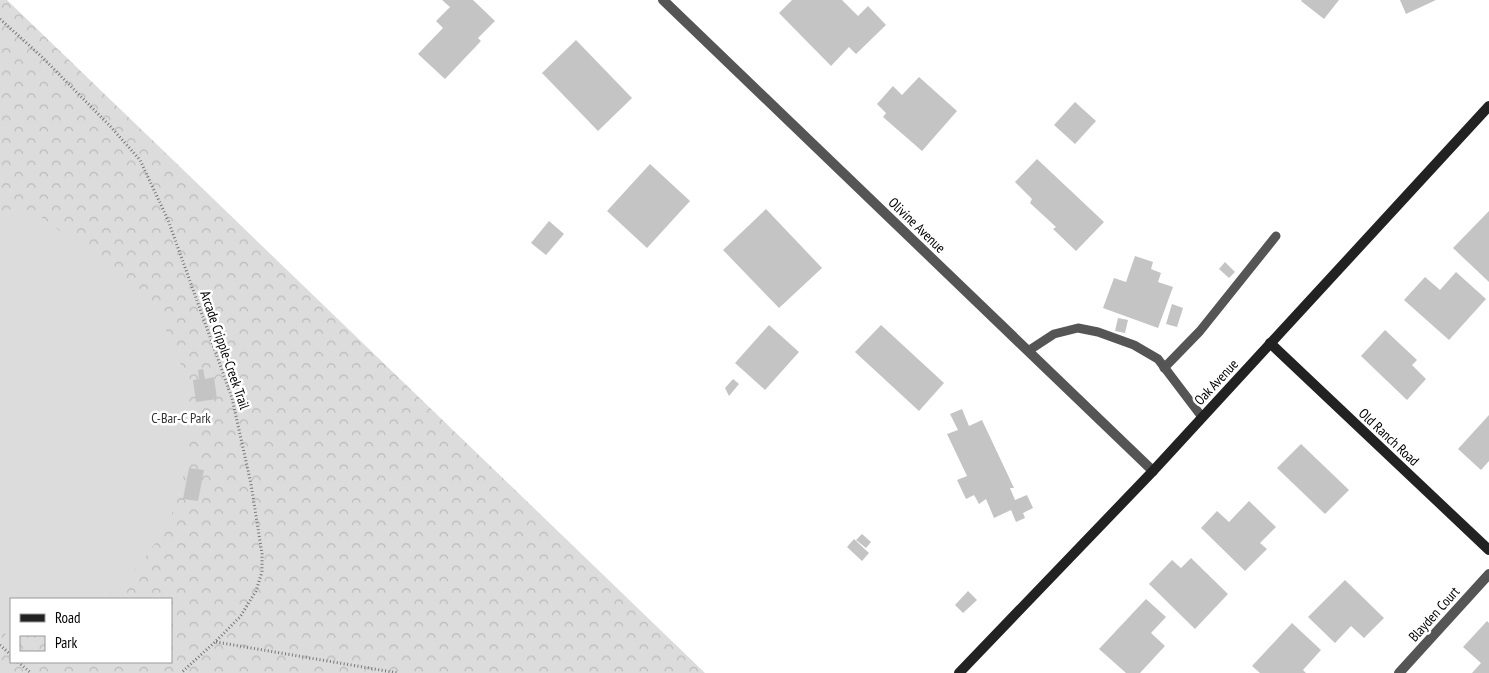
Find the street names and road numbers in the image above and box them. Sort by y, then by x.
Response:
street label: Olivine Avenue [885,193,949,257]
street label: Arcade Cripple-Creek Trail [196,288,254,412]
street label: Oak Avenue [1190,355,1242,409]
street label: Old Ranch Road [1355,404,1423,470]
street label: Blayden Court [1405,583,1463,645]

